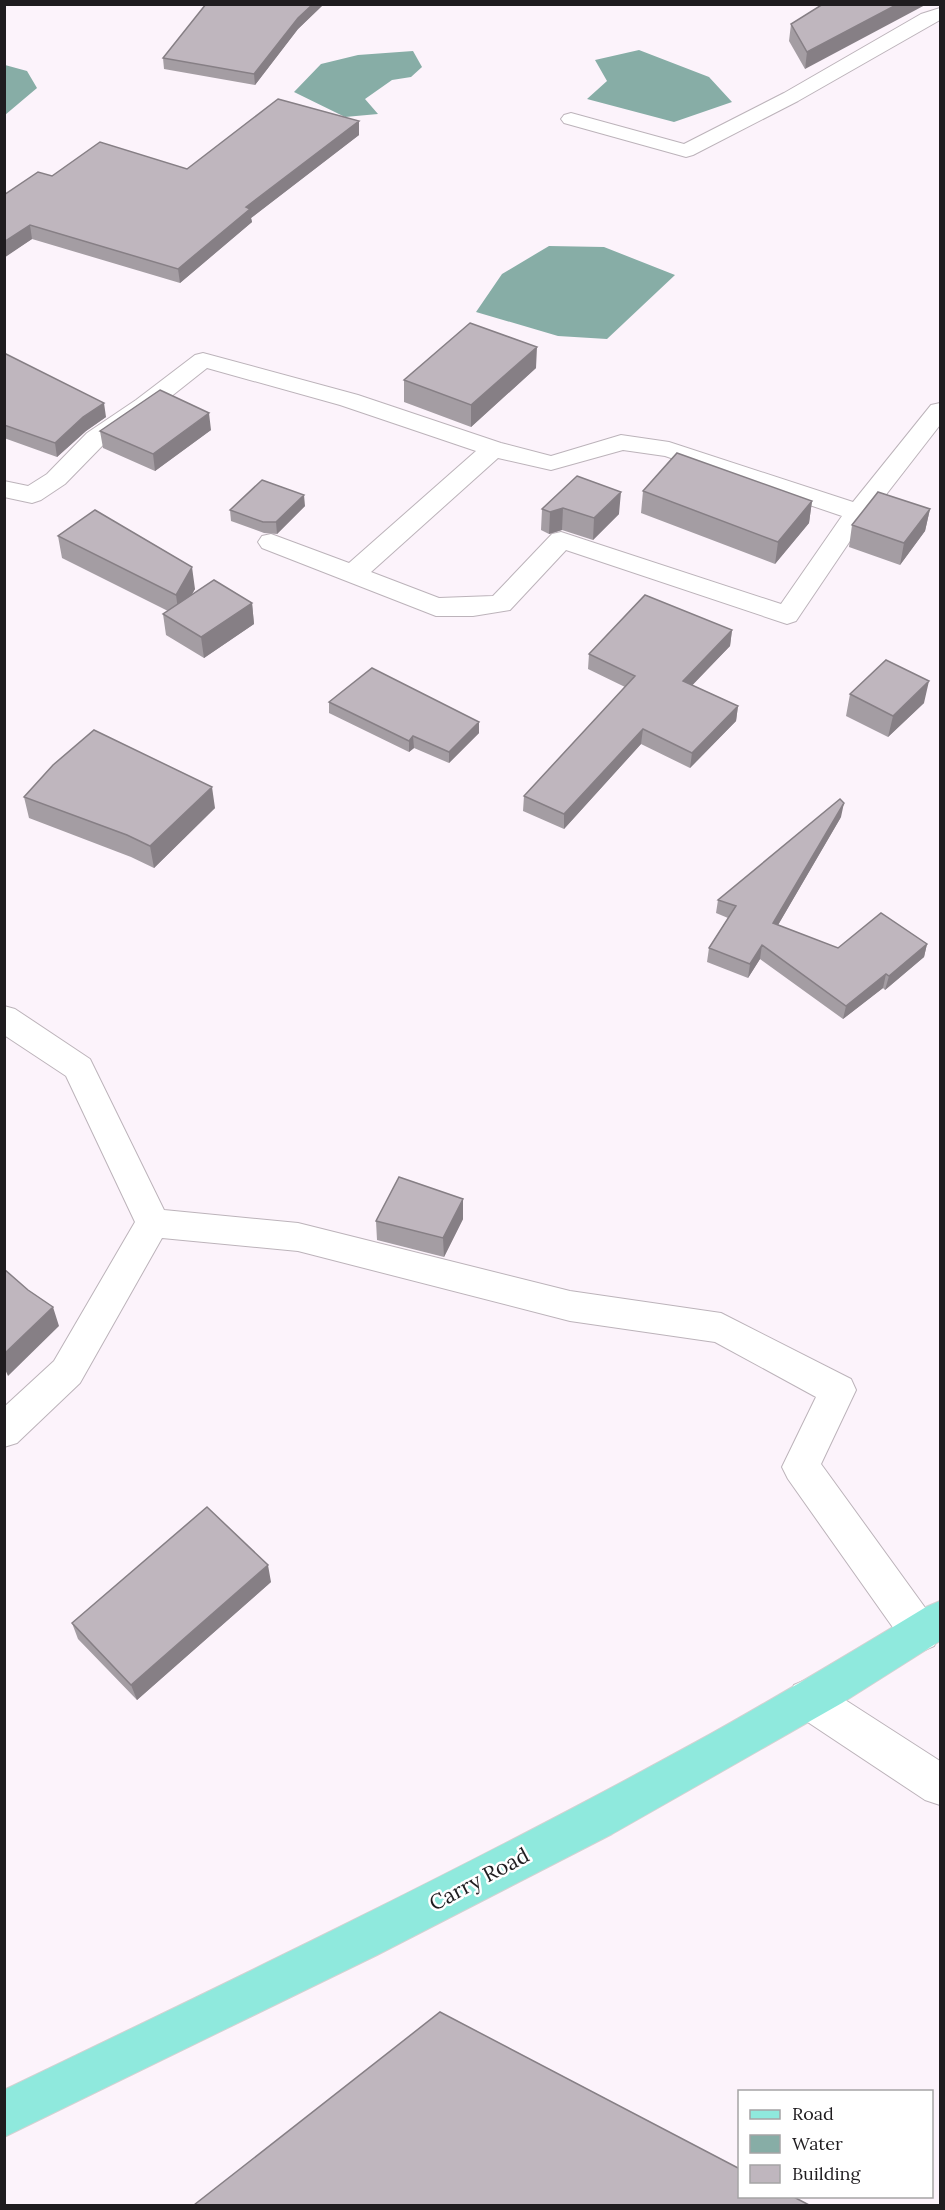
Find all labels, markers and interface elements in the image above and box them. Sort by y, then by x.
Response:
street label: Carry Road [424,1841,534,1917]
legend [738,2090,933,2198]
text: Road [792,2102,834,2125]
text: Water [792,2132,843,2155]
text: Building [792,2162,862,2185]

